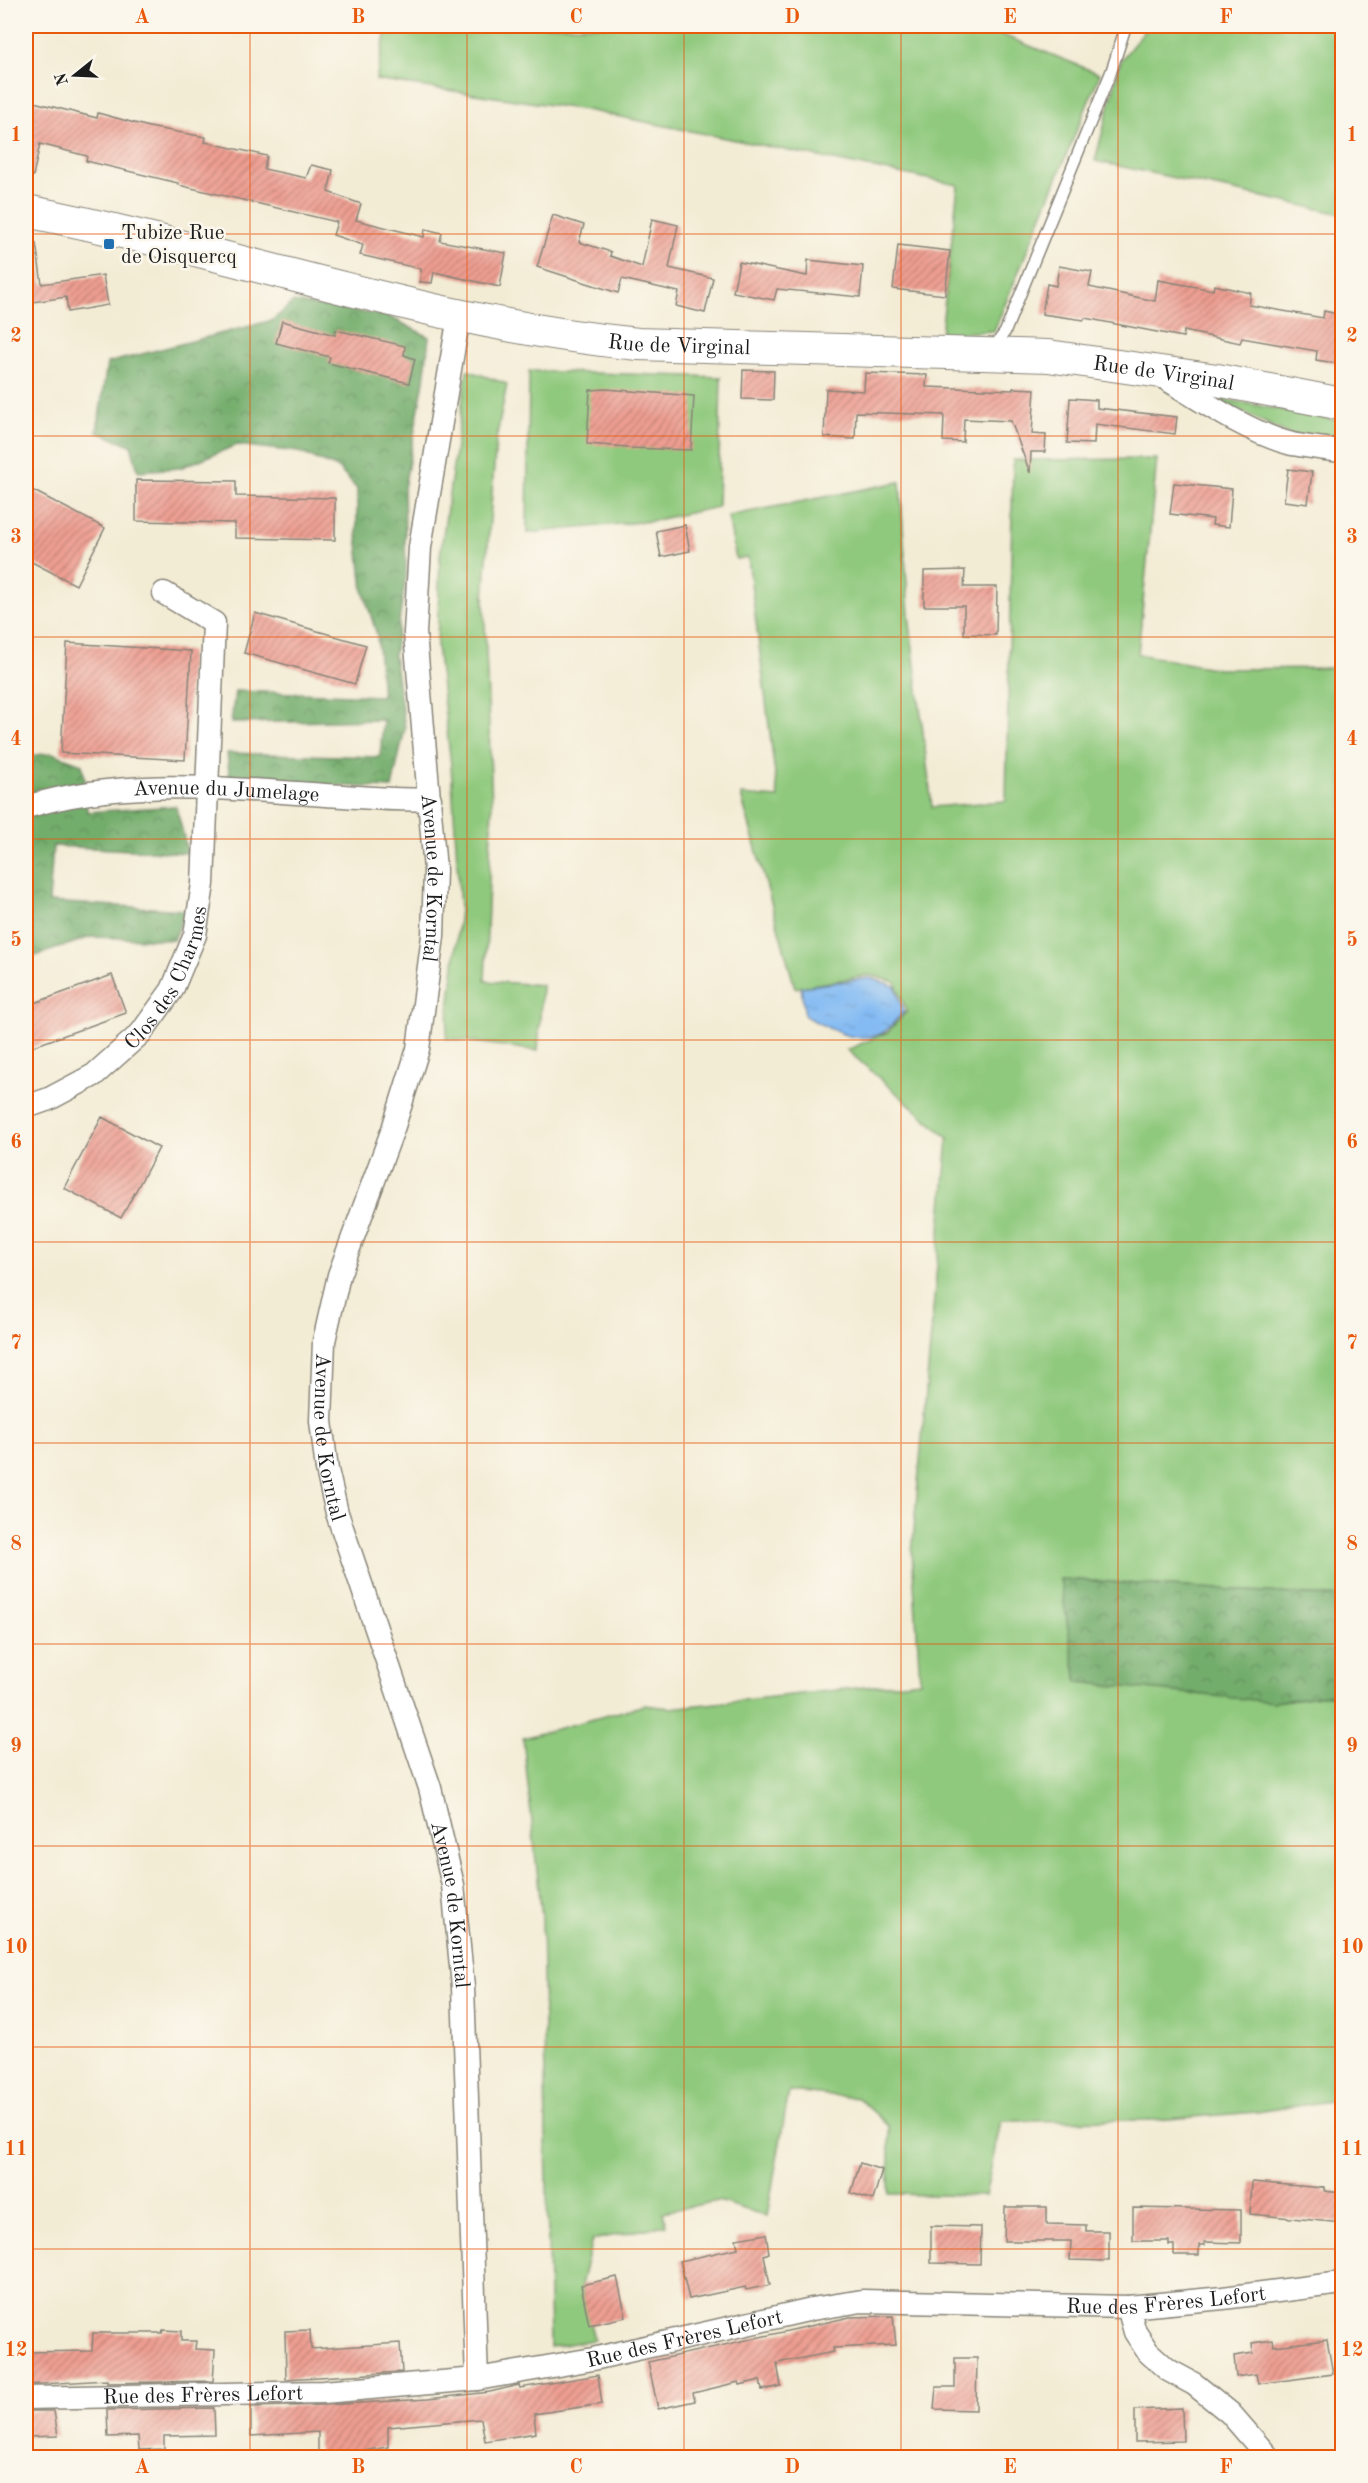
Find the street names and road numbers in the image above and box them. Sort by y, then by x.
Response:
street label: Rue de Virginal [607,332,751,359]
street label: Rue de Virginal [1092,354,1236,395]
street label: Avenue du Jumelage [132,778,320,807]
street label: Avenue de Korntal [417,793,444,963]
street label: Clos des Charmes [121,905,211,1054]
street label: Avenue de Korntal [309,1353,348,1524]
street label: Avenue de Korntal [426,1819,472,1989]
street label: Rue des Frères Lefort [1066,2284,1267,2319]
street label: Rue des Frères Lefort [585,2307,785,2372]
street label: Rue des Frères Lefort [103,2383,303,2408]

